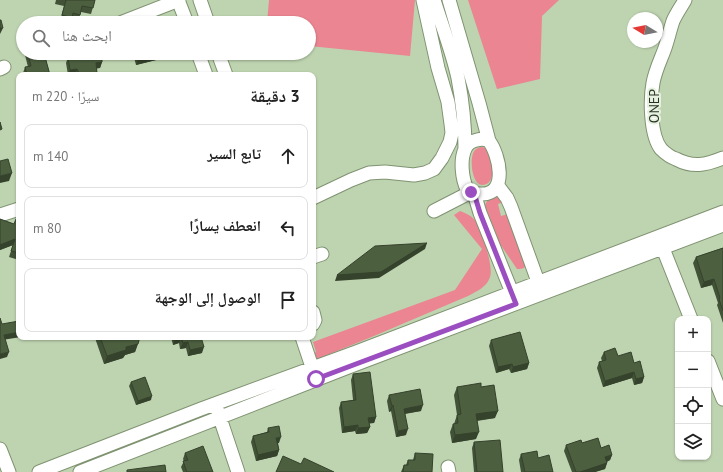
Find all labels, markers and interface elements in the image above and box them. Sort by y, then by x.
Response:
north arrow [627,12,663,48]
search box [16,16,316,60]
text: ابحث هنا [62,26,112,45]
icon: search [30,27,52,49]
text: 3 دقيقة [250,85,300,107]
text: سيرًا · 220 m [32,88,99,105]
street label: ONEP [645,89,663,123]
text: تابع السير [207,144,261,163]
icon: ahead [277,145,299,167]
text: 140 m [33,148,68,165]
route end [462,183,480,201]
text: انعطف يسارًا [189,216,261,235]
icon: left [277,217,299,239]
text: 80 m [33,220,61,237]
text: الوصول إلى الوجهة [155,288,261,307]
icon: arrive [277,289,299,311]
map controls [675,316,711,460]
button: + [675,316,711,352]
button: − [675,352,711,388]
route start [307,370,325,388]
button: locate [675,388,711,424]
button: layers [675,424,711,460]

